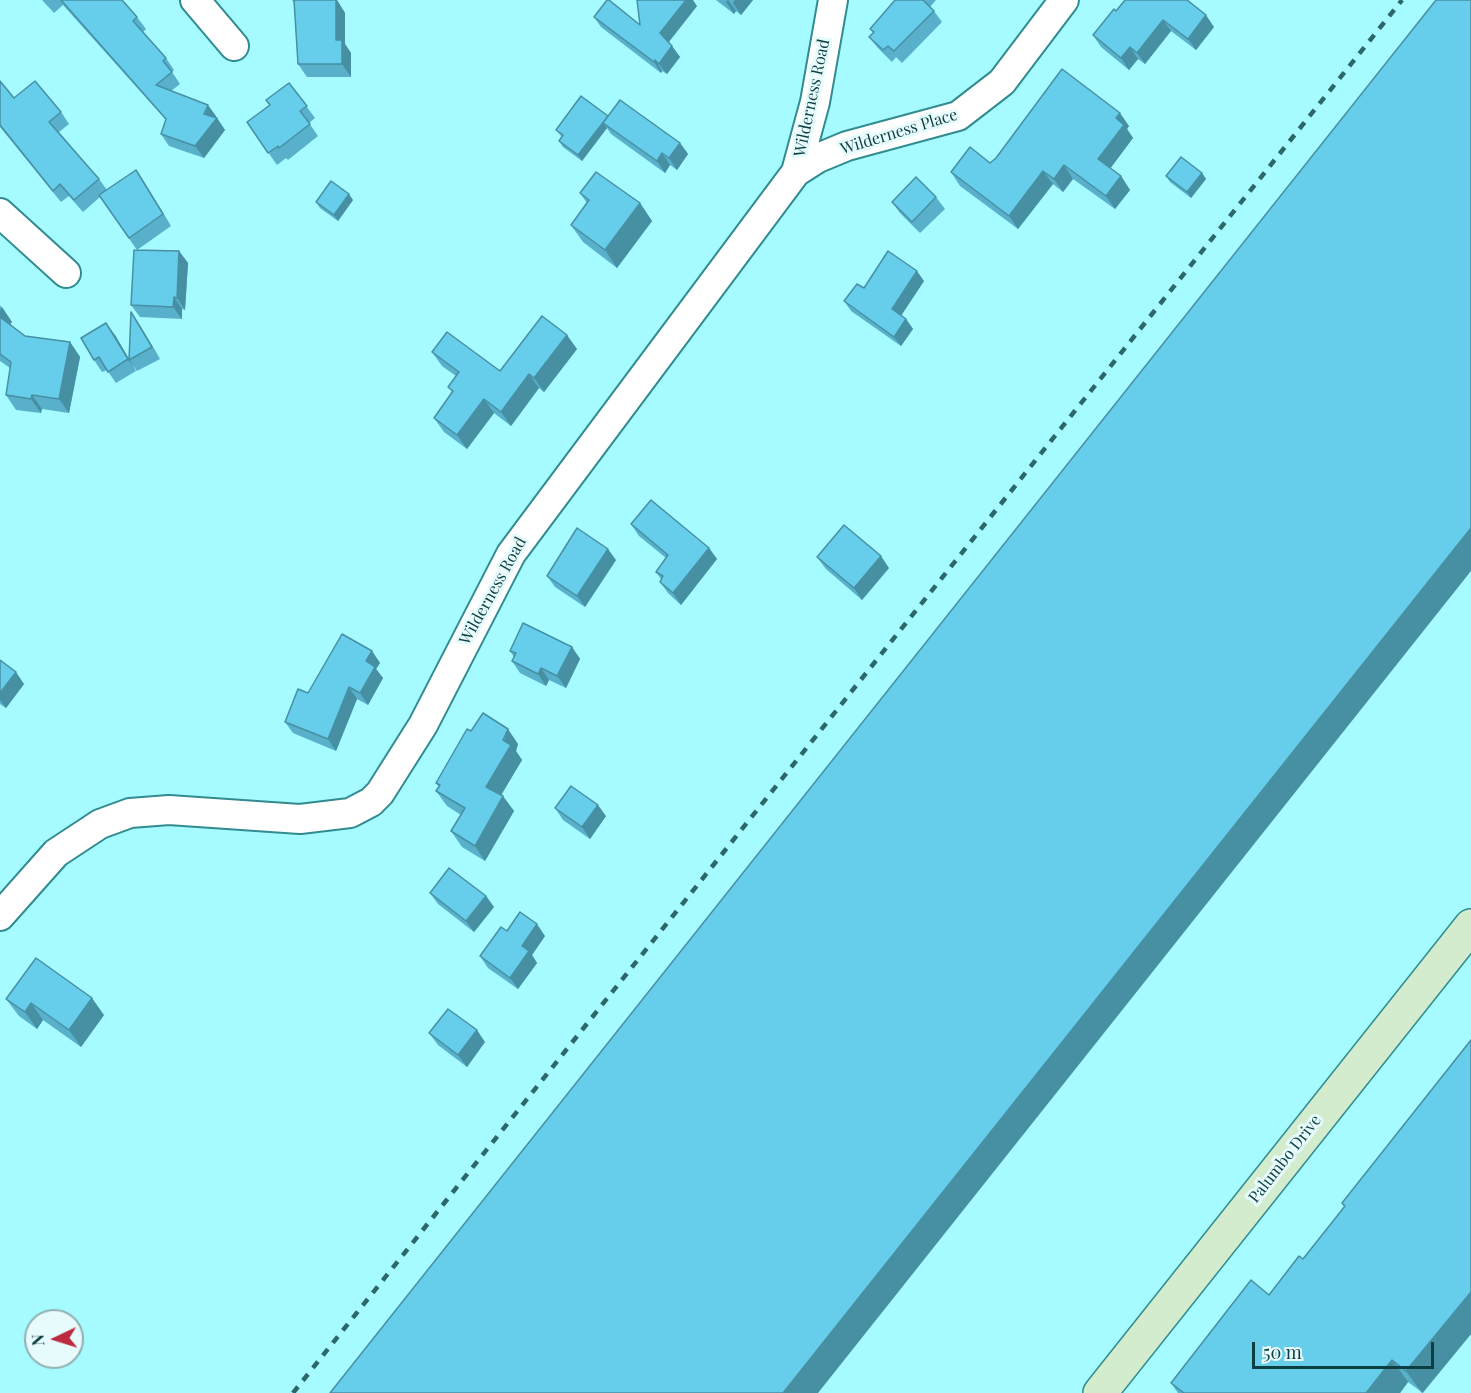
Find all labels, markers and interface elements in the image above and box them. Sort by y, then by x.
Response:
street label: Wilderness Road [790,37,834,159]
street label: Wilderness Place [838,105,960,159]
street label: Wilderness Road [456,534,530,648]
street label: Palumbo Drive [1245,1111,1325,1207]
north arrow [24,1309,84,1369]
scale bar [1255,1330,1436,1368]
text: N [27,1334,48,1347]
text: 50 m [1263,1340,1302,1364]

